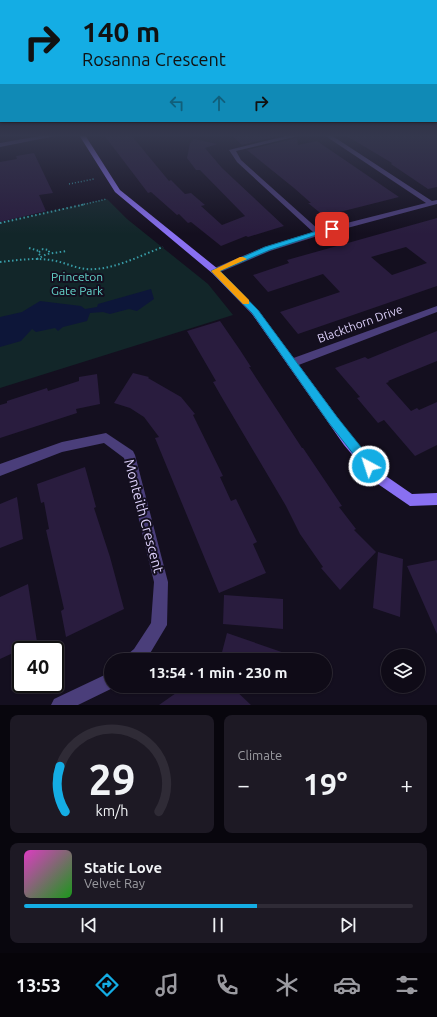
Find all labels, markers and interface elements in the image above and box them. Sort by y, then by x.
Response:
icon: right [16,16,68,68]
text: 140 m [82,16,160,47]
text: Rosanna Crescent [82,49,226,69]
icon: left [166,92,188,114]
icon: ahead [208,92,230,114]
icon: right [250,92,272,114]
pin [315,212,349,246]
icon: arrive [321,218,343,240]
park label: Princeton Gate Park [51,270,103,297]
street label: Blackthorn Drive [315,302,404,345]
position arrow [348,445,390,487]
street label: Monteith Crescent [121,457,167,575]
speed limit sign: 40 [12,641,64,693]
map controls [381,649,425,693]
button: layers [381,649,425,693]
text: 13:54 · 1 min · 230 m [149,664,287,681]
text: Climate [238,748,282,762]
text: 29 [88,756,135,803]
text: 19° [303,767,347,801]
text: − [238,772,250,797]
text: + [401,772,413,797]
text: km/h [95,803,128,819]
text: Static Love [84,859,162,876]
text: Velvet Ray [84,876,145,890]
icon: previous [78,914,100,936]
icon: pause [207,914,229,936]
icon: next [337,914,359,936]
icon: directions [93,971,121,999]
icon: music [153,971,181,999]
icon: phone [213,971,241,999]
icon: climate [273,971,301,999]
icon: car [333,971,361,999]
icon: filters [393,971,421,999]
text: 13:53 [16,975,61,995]

